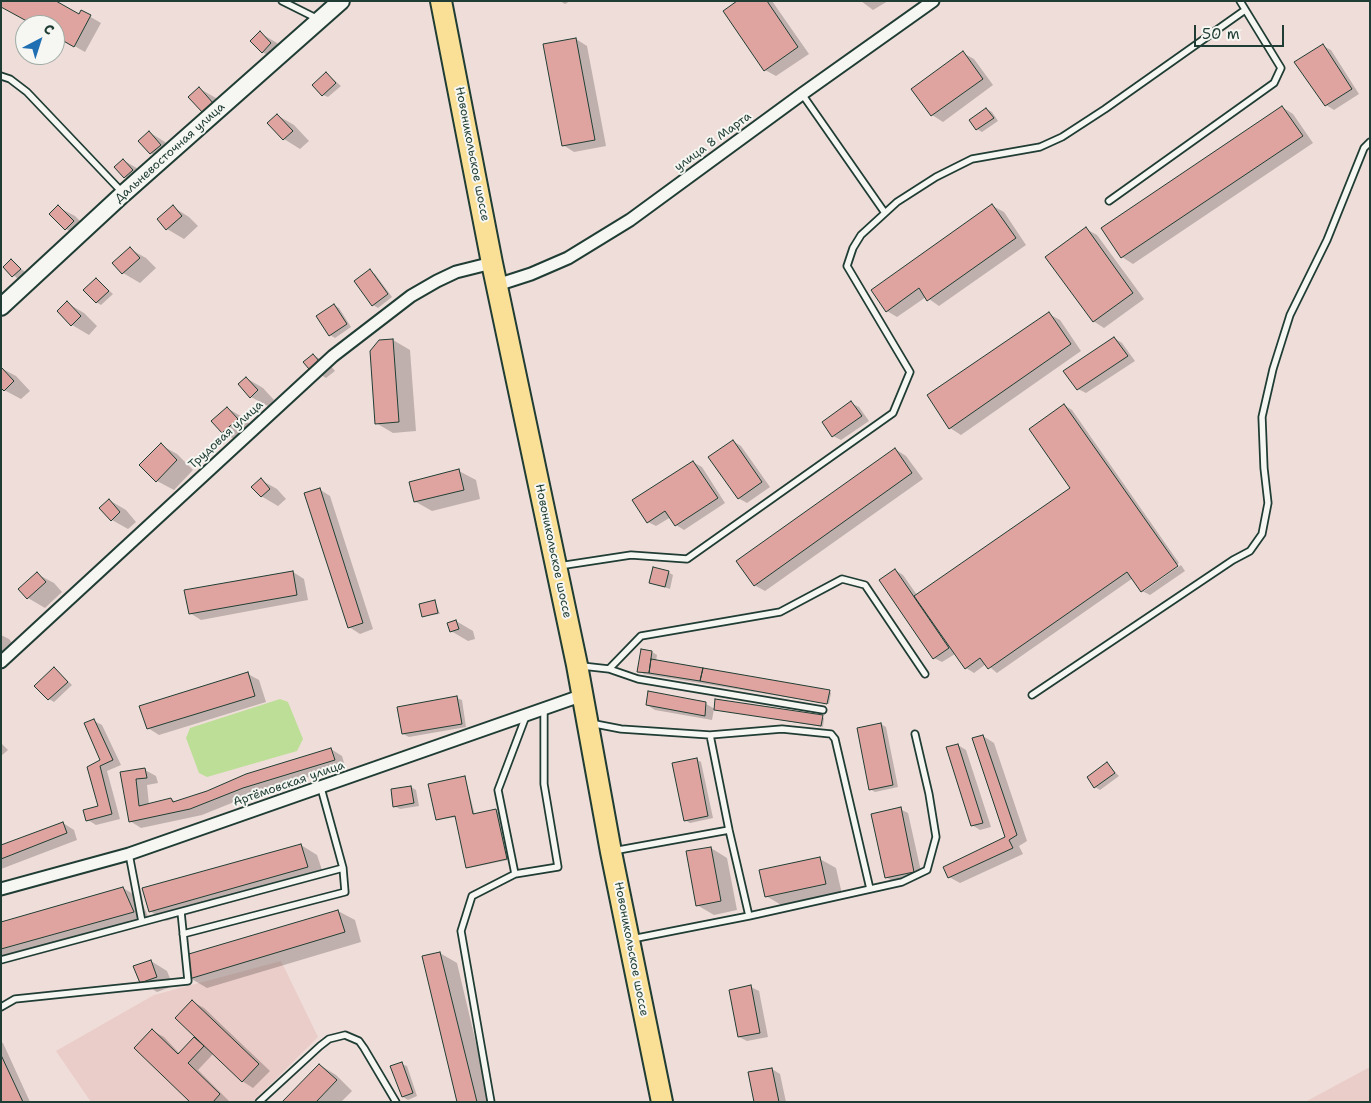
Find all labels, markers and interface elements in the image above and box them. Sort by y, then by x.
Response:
north arrow [15,15,65,65]
scale bar [1196,15,1286,47]
text: С [40,20,58,39]
text: 50 m [1202,24,1240,44]
street label: Новоникольское шоссе [452,86,492,222]
street label: Дальневосточная улица [112,100,228,206]
street label: улица 8 Марта [672,109,754,175]
street label: Трудовая улица [186,398,266,472]
street label: Новоникольское шоссе [532,483,574,619]
street label: Артёмовская улица [231,758,347,810]
street label: Новоникольское шоссе [611,881,651,1017]

